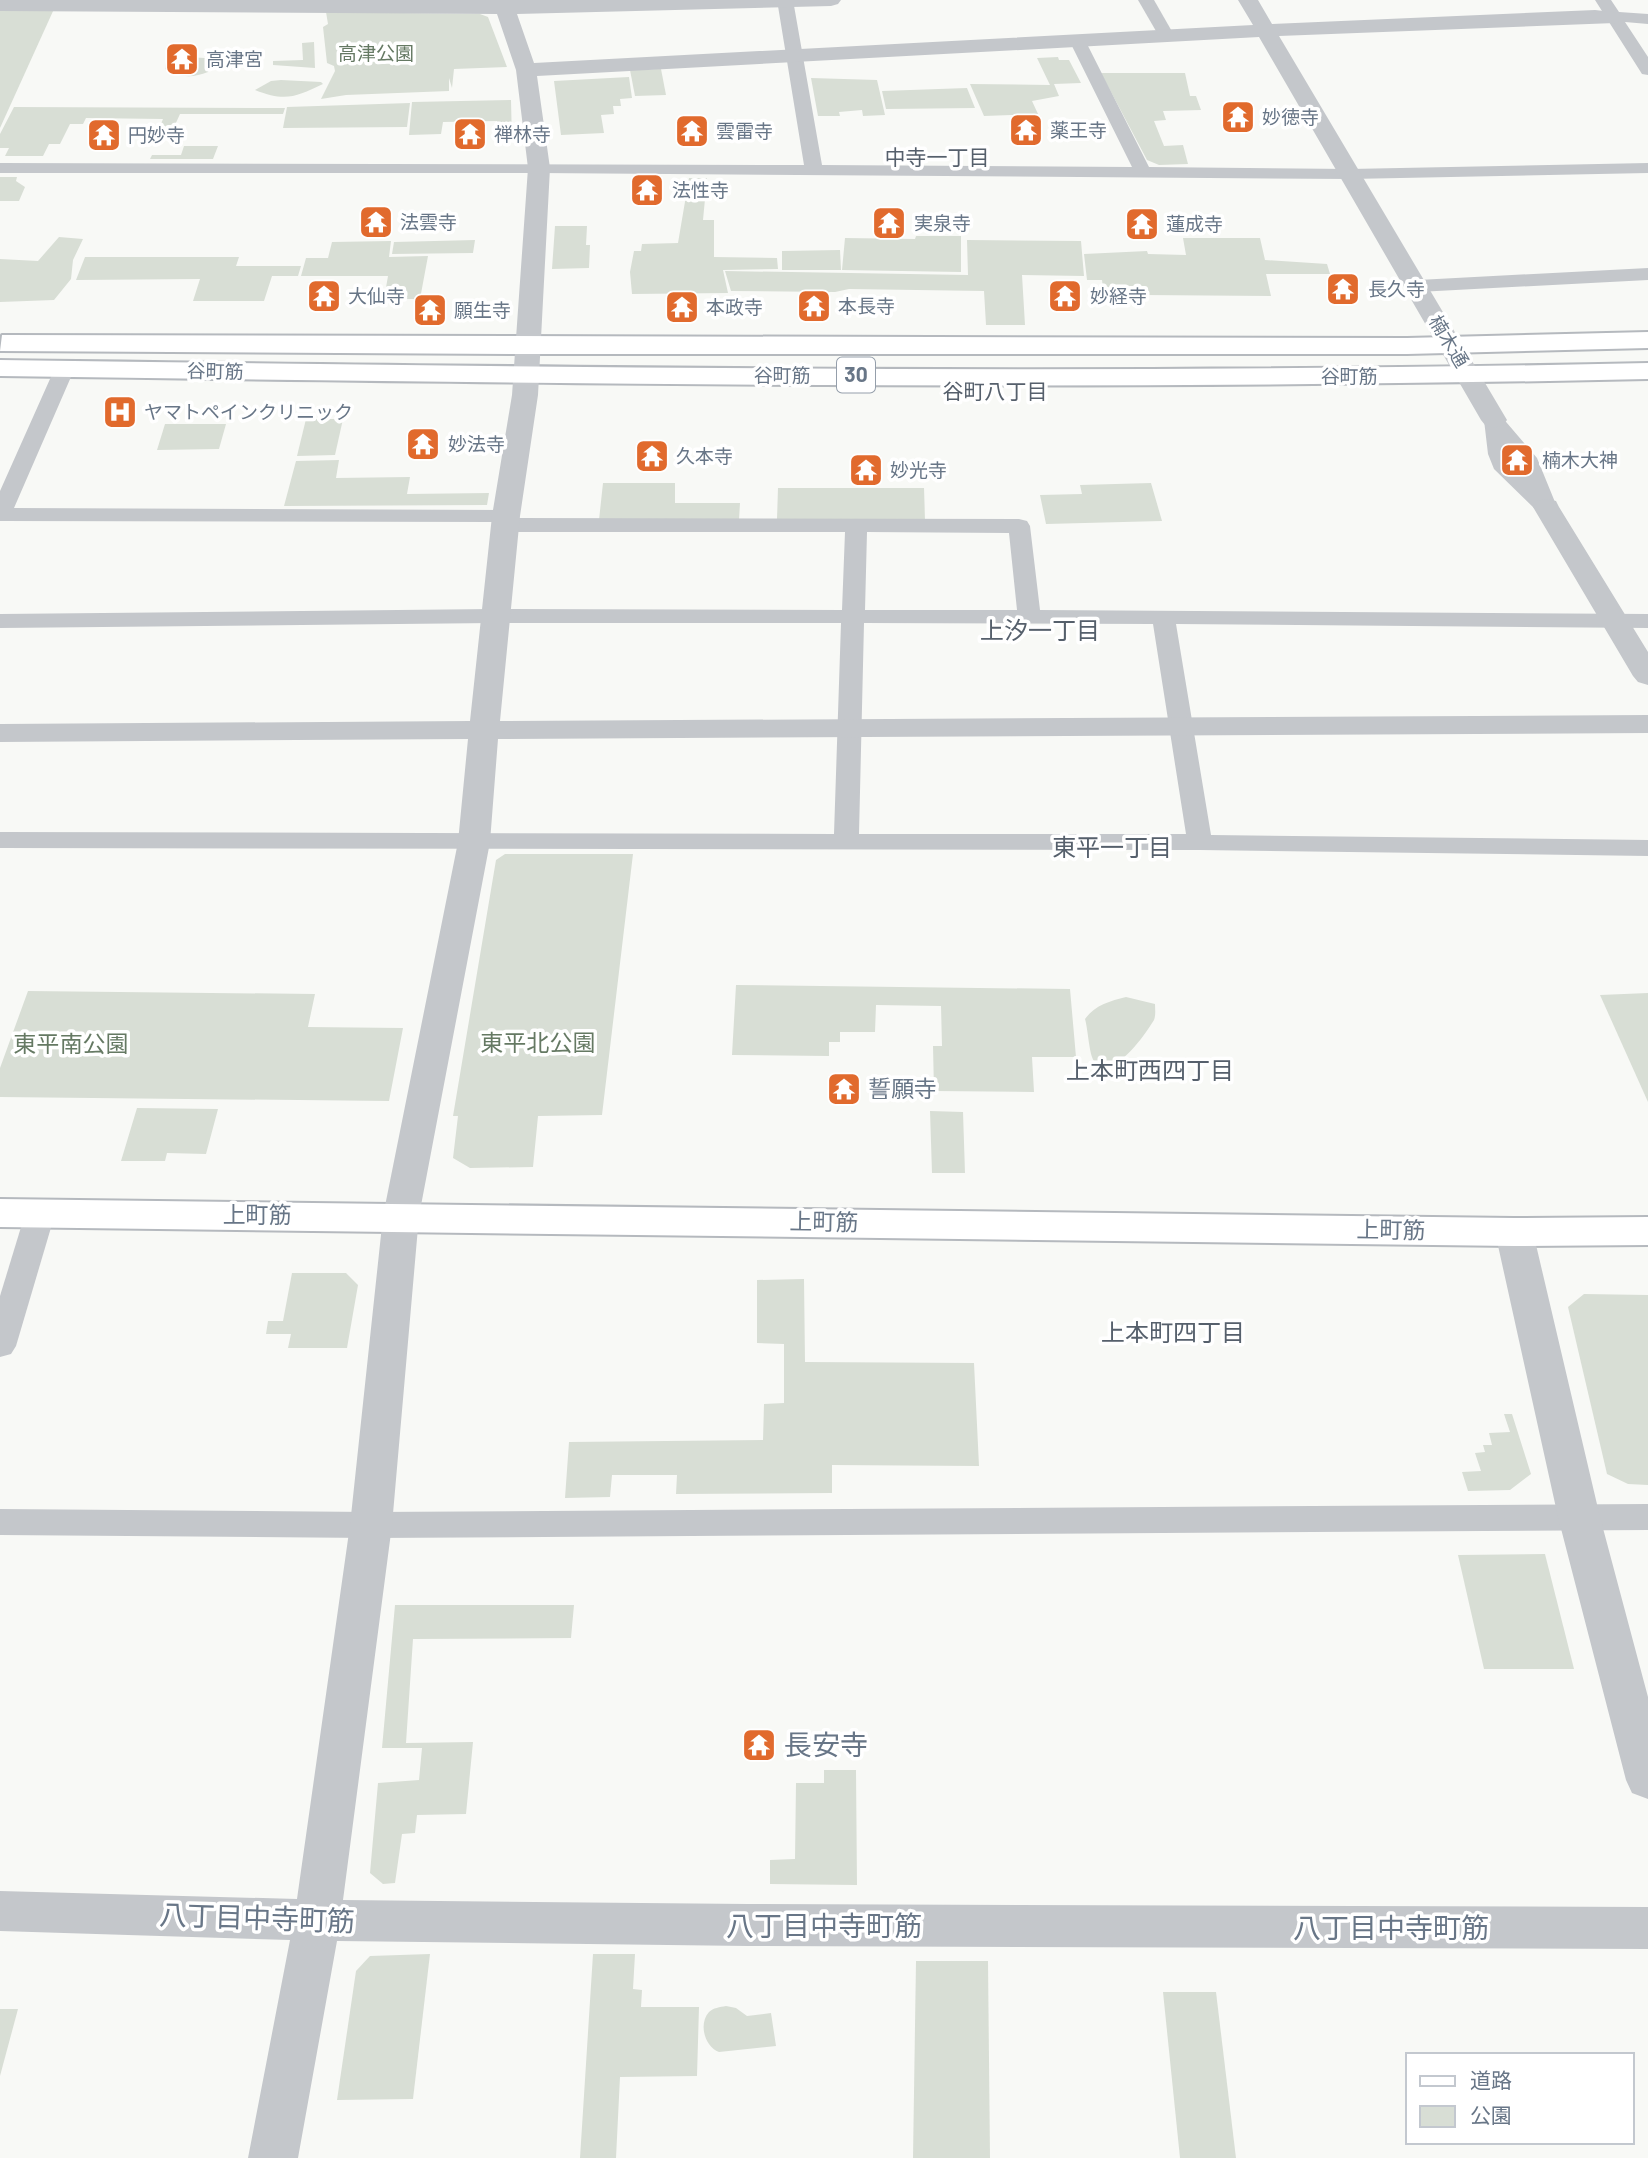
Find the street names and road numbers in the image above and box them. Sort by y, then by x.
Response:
street label: 楠木通 [1425,310,1474,371]
road number: 30 [837,358,875,392]
street label: 谷町筋 [186,359,244,382]
street label: 谷町筋 [753,363,811,386]
street label: 谷町筋 [1320,364,1378,387]
street label: 上町筋 [223,1200,292,1228]
street label: 上町筋 [789,1206,859,1236]
street label: 上町筋 [1356,1214,1426,1244]
street label: 八丁目中寺町筋 [158,1897,356,1937]
street label: 八丁目中寺町筋 [726,1908,922,1942]
street label: 八丁目中寺町筋 [1293,1910,1489,1944]

